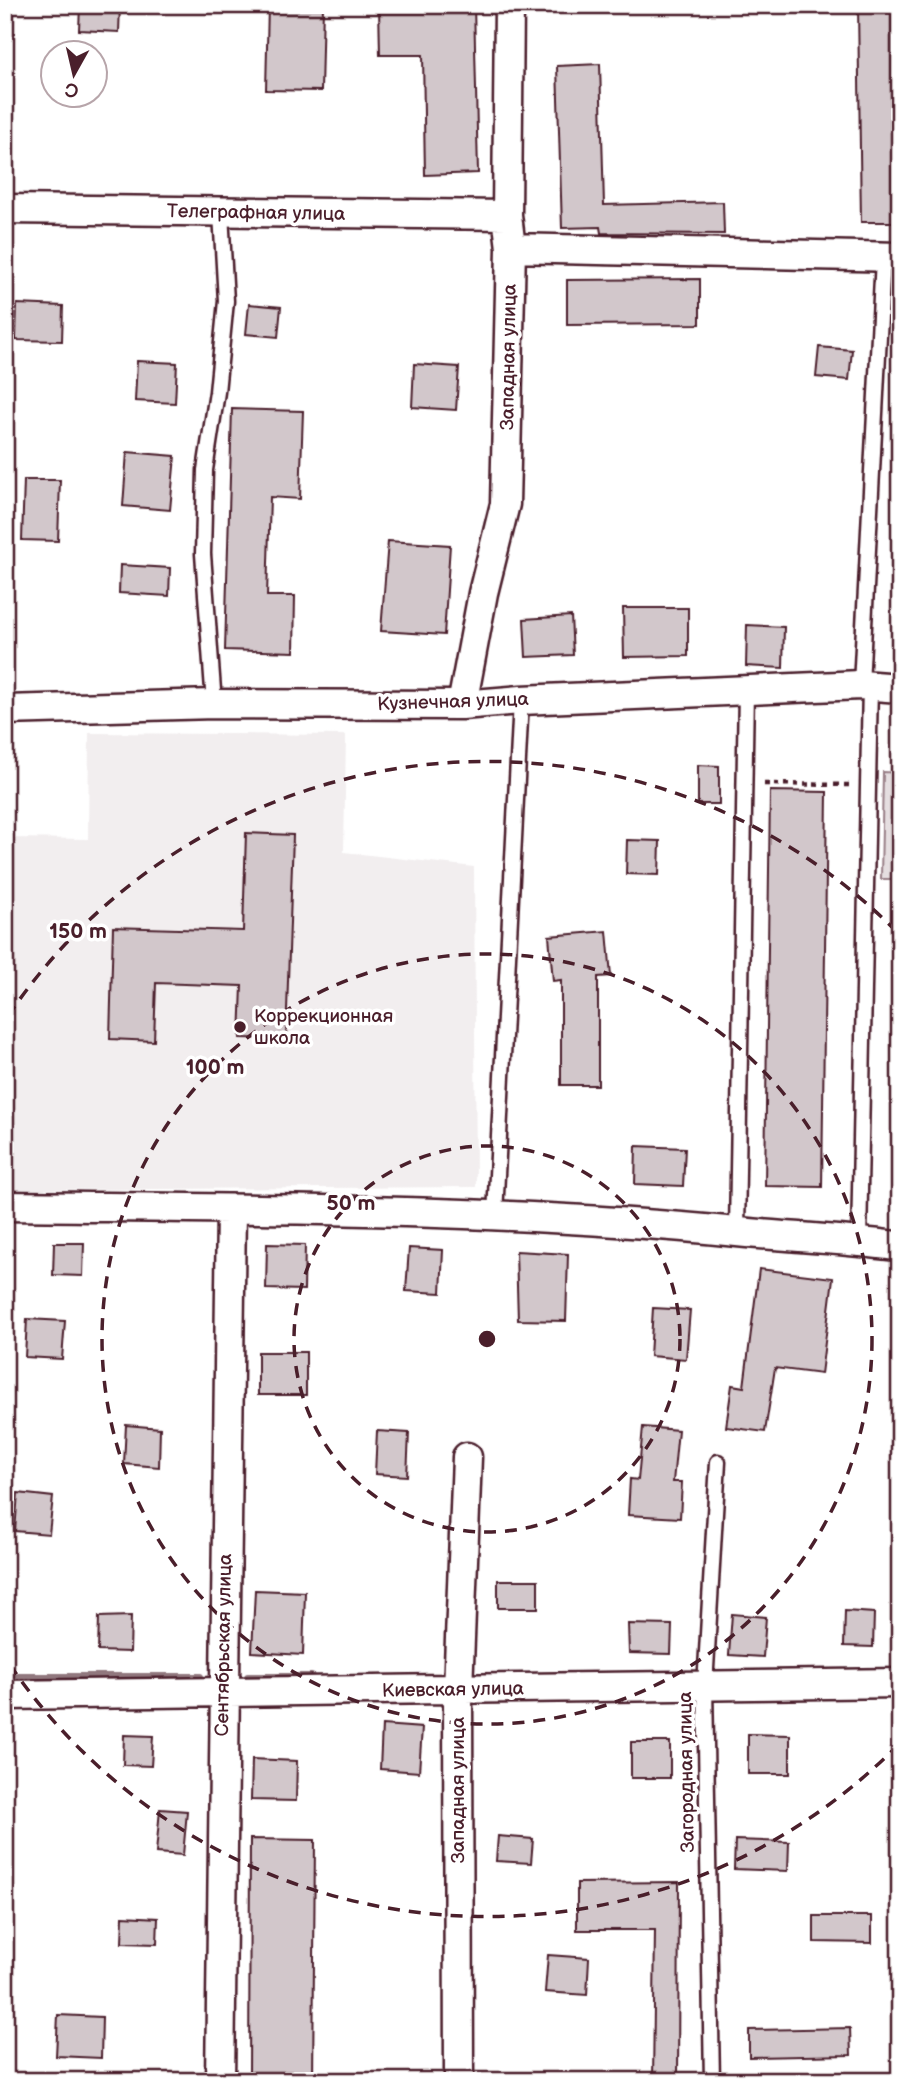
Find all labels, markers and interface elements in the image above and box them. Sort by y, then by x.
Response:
north arrow [38,38,108,108]
text: С [64,77,80,102]
street label: Телеграфная улица [167,200,345,226]
street label: Западная улица [496,284,522,430]
street label: Кузнечная улица [377,688,529,716]
text: 150 m [49,919,107,944]
place label: Коррекционная школа [254,1005,393,1050]
marker: Коррекционная школа [232,1019,248,1035]
text: 100 m [186,1055,244,1080]
text: 50 m [327,1191,375,1216]
centre of rings [475,1327,499,1351]
street label: Сентябрьская улица [211,1553,237,1737]
street label: Киевская улица [382,1677,524,1703]
street label: Загородная улица [674,1691,700,1853]
street label: Западная улица [447,1717,470,1863]

